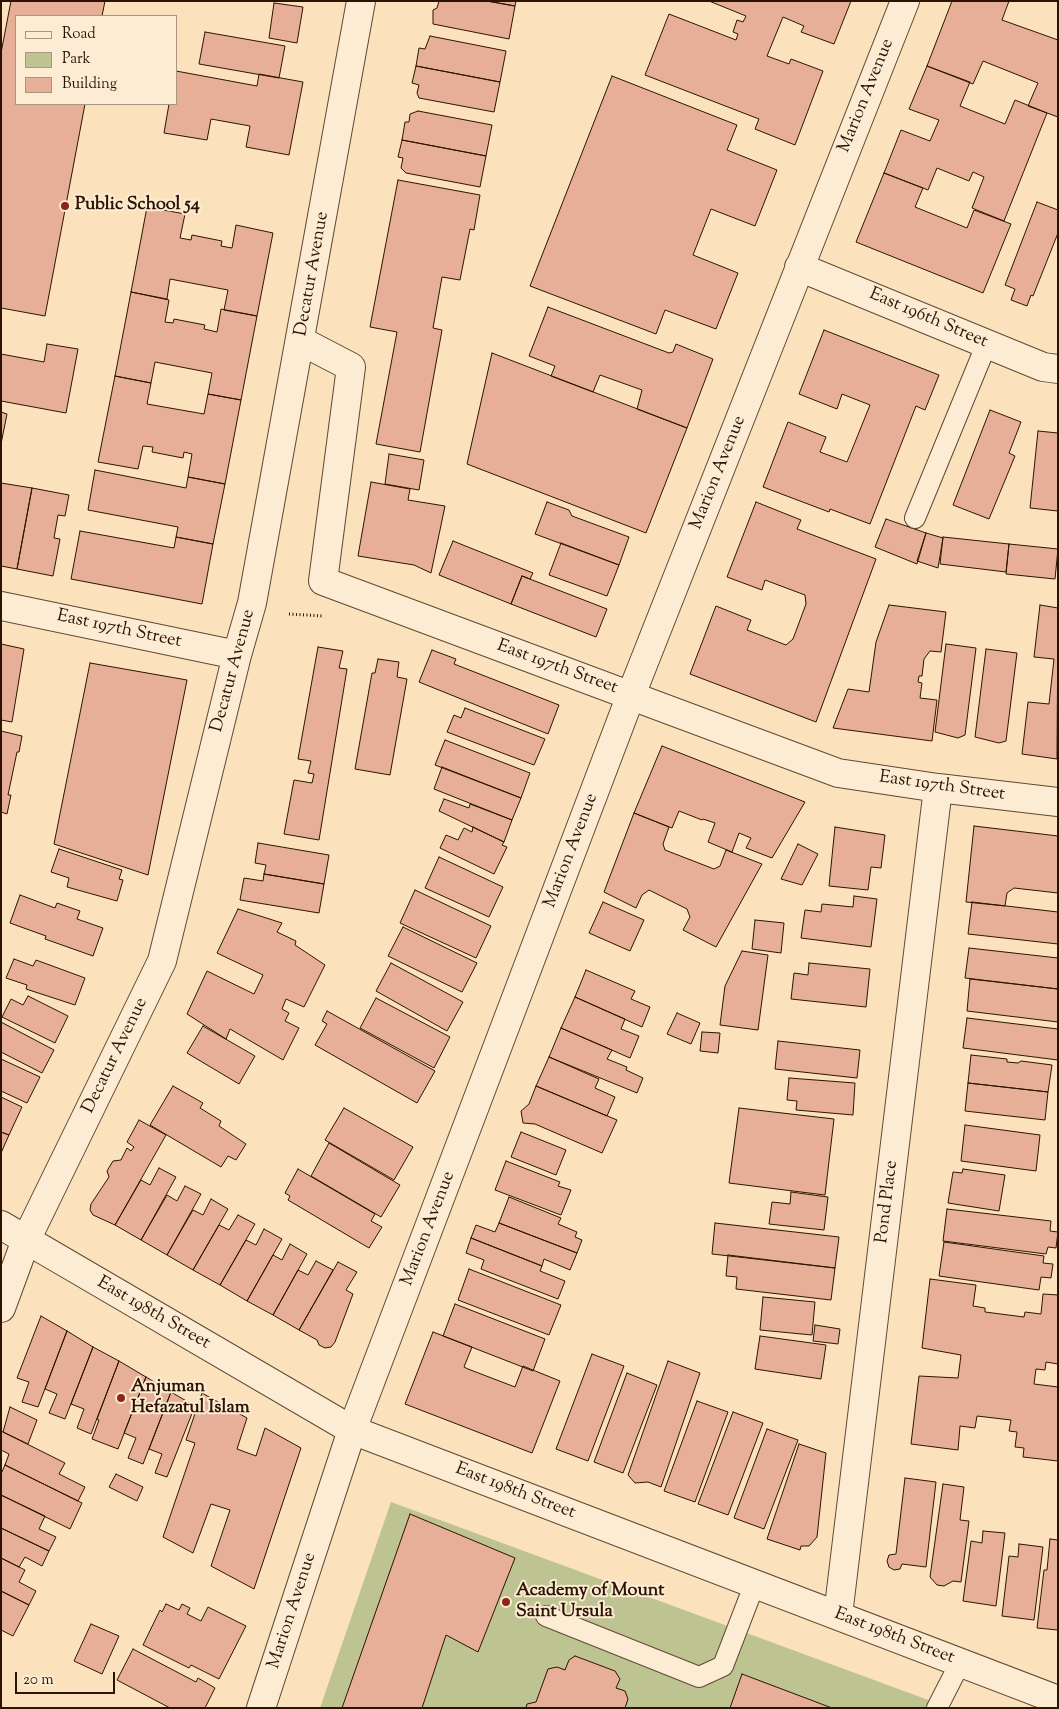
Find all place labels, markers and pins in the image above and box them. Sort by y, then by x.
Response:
place label: Public School 54 [75,195,200,217]
marker: Public School 54 [59,200,71,212]
place label: Anjuman Hefazatul Islam [131,1377,250,1420]
marker: Anjuman Hefazatul Islam [115,1392,127,1404]
place label: Academy of Mount Saint Ursula [516,1581,664,1624]
marker: Academy of Mount Saint Ursula [500,1596,512,1608]

